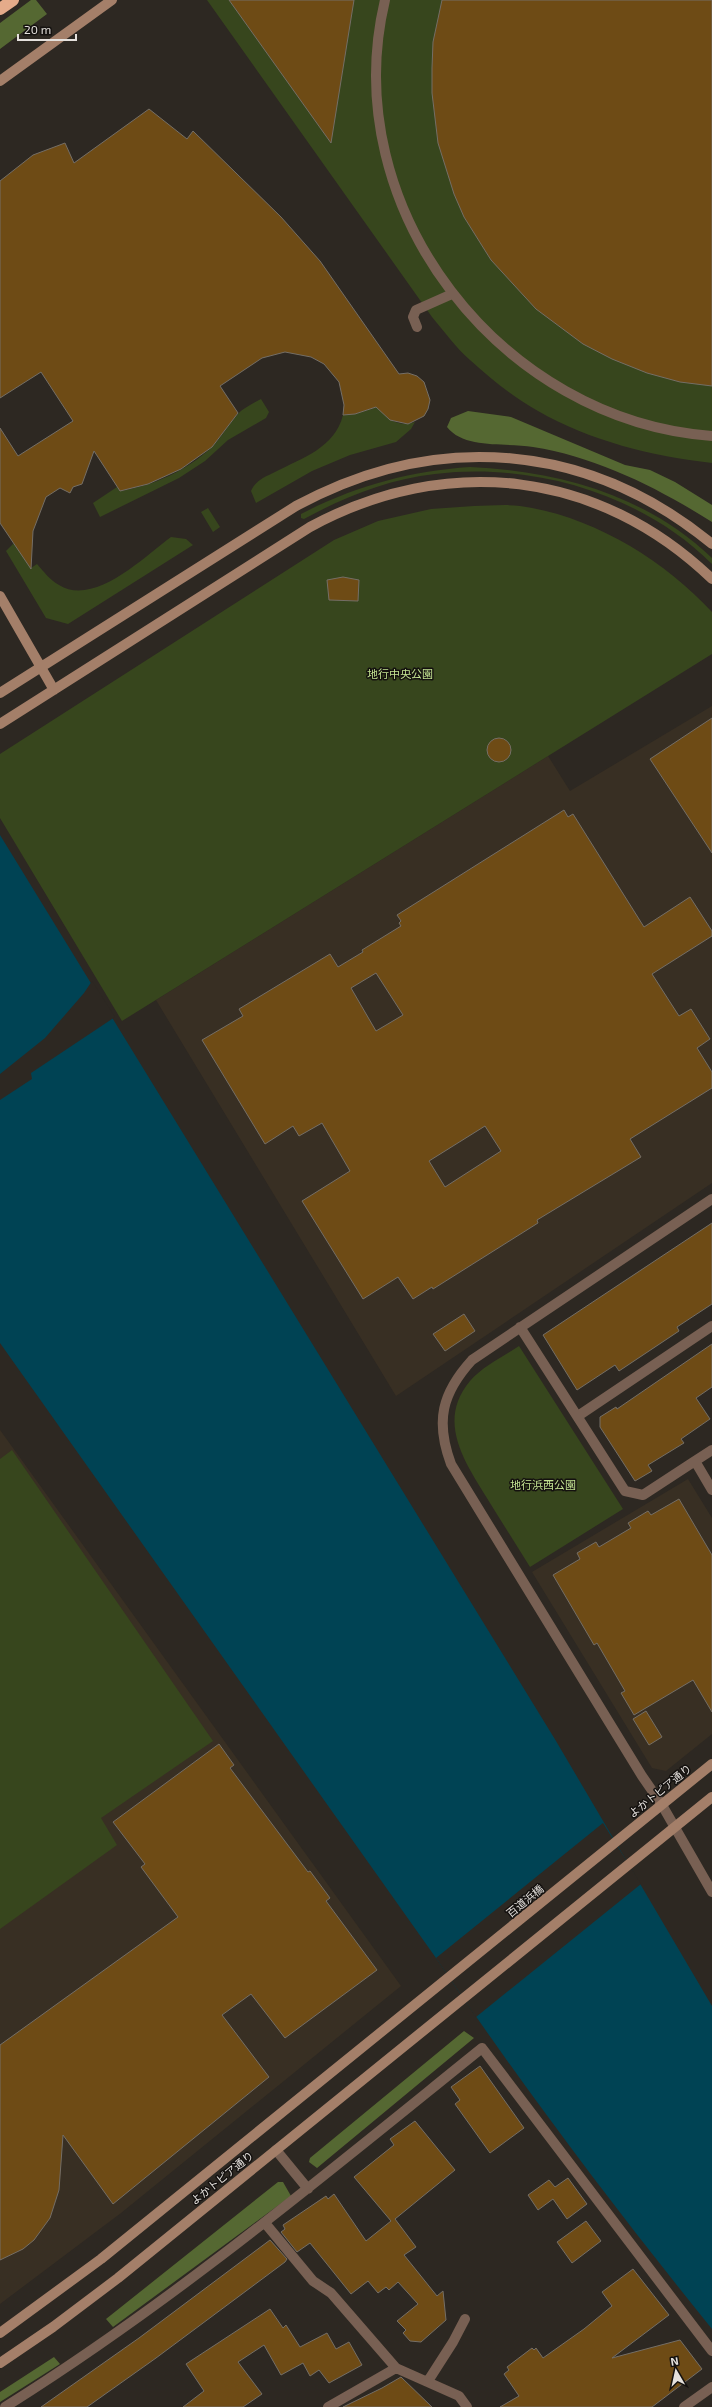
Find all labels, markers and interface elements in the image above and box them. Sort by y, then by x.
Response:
scale bar [18,16,76,42]
text: 20 m [24,22,51,36]
park label: 地行中央公園 [367,667,433,680]
park label: 地行浜西公園 [510,1478,576,1491]
street label: よかトピア通り [626,1761,694,1820]
street label: 百道浜橋 [503,1882,546,1920]
street label: よかトピア通り [188,2148,256,2207]
north arrow [656,2351,696,2391]
text: N [669,2354,679,2368]

